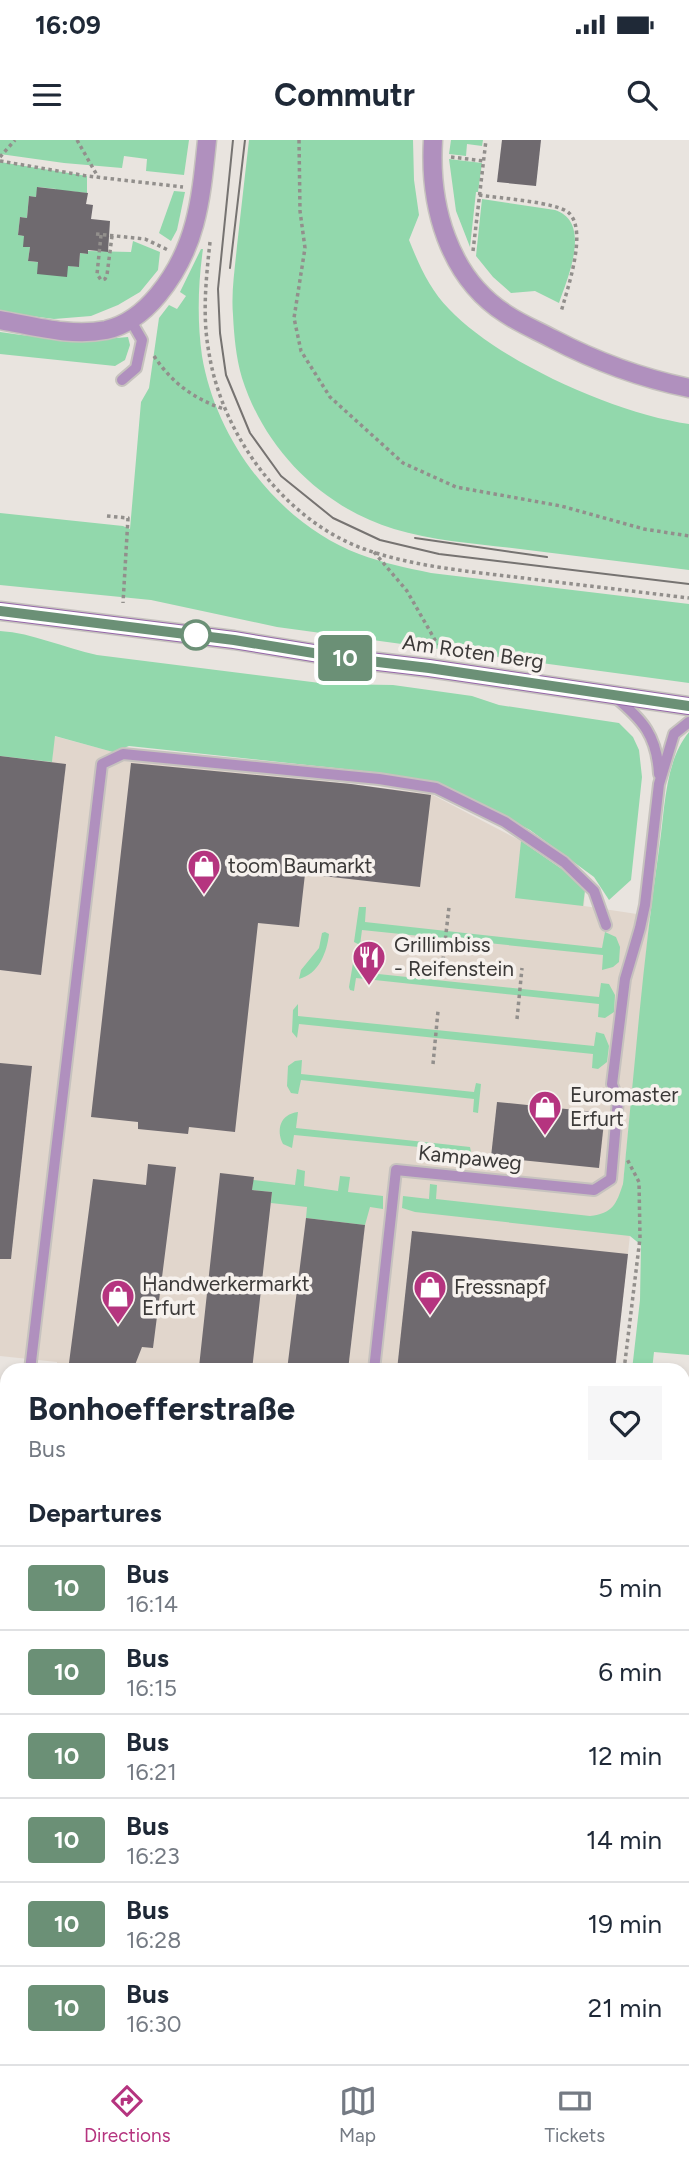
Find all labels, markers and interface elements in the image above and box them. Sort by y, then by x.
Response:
text: 16:09 [35,9,101,41]
icon: menu [28,76,66,114]
text: Commutr [274,76,415,114]
icon: search [623,76,661,114]
unlabelled marker [181,620,211,650]
street label: Am Roten Berg [401,629,545,674]
line badge: 10 [314,635,376,681]
text: 10 [332,643,358,672]
shop icon: toom Baumarkt [185,847,223,896]
place label: toom Baumarkt [228,853,372,878]
place label: Grillimbiss - Reifenstein [394,932,514,981]
restaurant icon: Grillimbiss - Reifenstein [350,938,388,987]
place label: Euromaster Erfurt [570,1082,678,1131]
shop icon: Euromaster Erfurt [526,1088,564,1137]
street label: Kampaweg [417,1140,523,1175]
shop icon: Fressnapf [411,1268,449,1317]
place label: Handwerkermarkt Erfurt [142,1271,310,1320]
place label: Fressnapf [454,1274,546,1299]
shop icon: Handwerkermarkt Erfurt [99,1277,137,1326]
button: heart [588,1386,662,1460]
text: Bonhoefferstraße [28,1389,295,1428]
text: Bus [28,1435,66,1463]
text: Departures [28,1497,162,1529]
text: Bus [126,1558,169,1590]
text: 5 min [598,1572,662,1604]
text: 10 [54,1573,79,1602]
text: 16:14 [126,1590,178,1618]
text: Bus [126,1642,169,1674]
text: 6 min [598,1656,662,1688]
text: 10 [54,1657,79,1686]
text: 16:15 [126,1674,177,1702]
text: Bus [126,1726,169,1758]
text: 12 min [588,1740,662,1772]
text: 10 [54,1741,79,1770]
text: 16:21 [126,1758,177,1786]
text: Bus [126,1810,169,1842]
text: 14 min [586,1824,662,1856]
text: 10 [54,1825,79,1854]
text: 16:23 [126,1842,180,1870]
text: Bus [126,1894,169,1926]
text: 19 min [587,1908,662,1940]
text: 10 [54,1909,79,1938]
text: 16:28 [126,1926,181,1954]
text: Bus [126,1978,169,2010]
text: 21 min [588,1992,662,2024]
text: 10 [54,1993,79,2022]
text: 16:30 [126,2010,182,2038]
tab: Directions [84,2082,171,2147]
tab: Map [339,2082,377,2147]
tab: Tickets [544,2082,605,2147]

